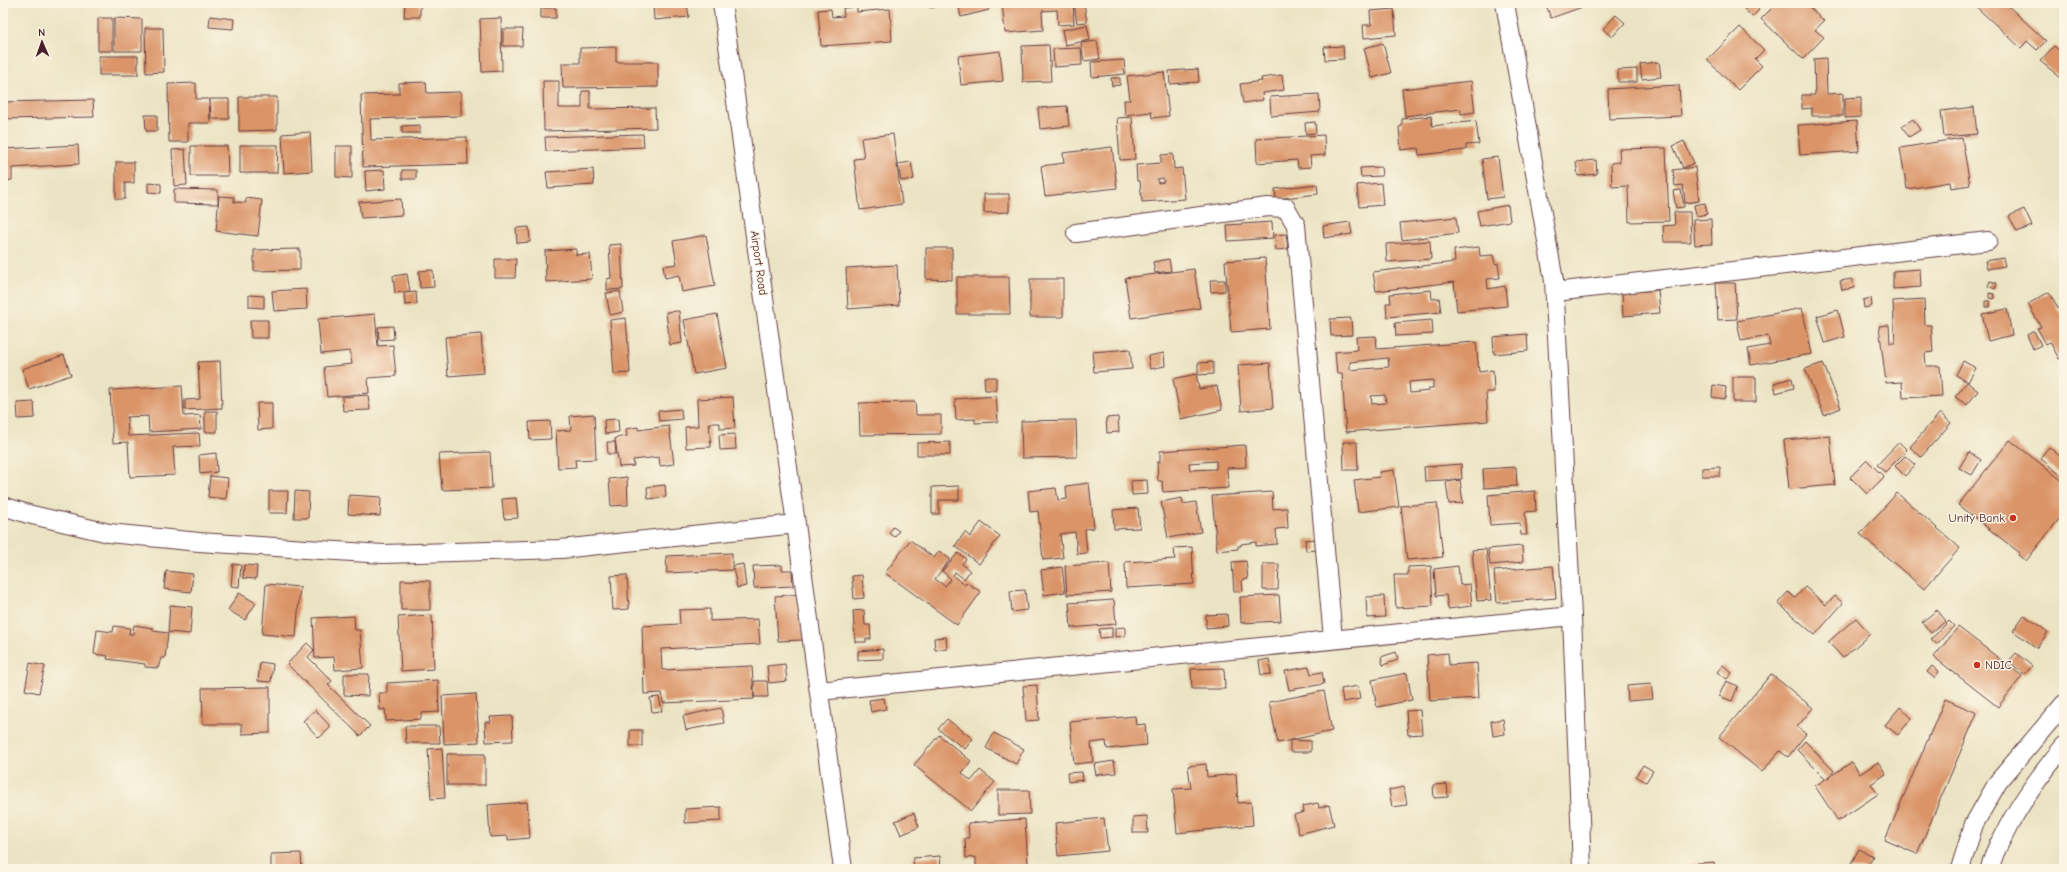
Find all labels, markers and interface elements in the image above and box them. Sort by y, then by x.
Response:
north arrow [22,22,62,62]
text: N [38,26,45,39]
street label: Airport Road [748,230,770,296]
place label: Unity Bank [1948,511,2005,525]
marker: Unity Bank [2008,513,2018,523]
place label: NDIC [1985,658,2012,672]
marker: NDIC [1972,660,1982,670]

